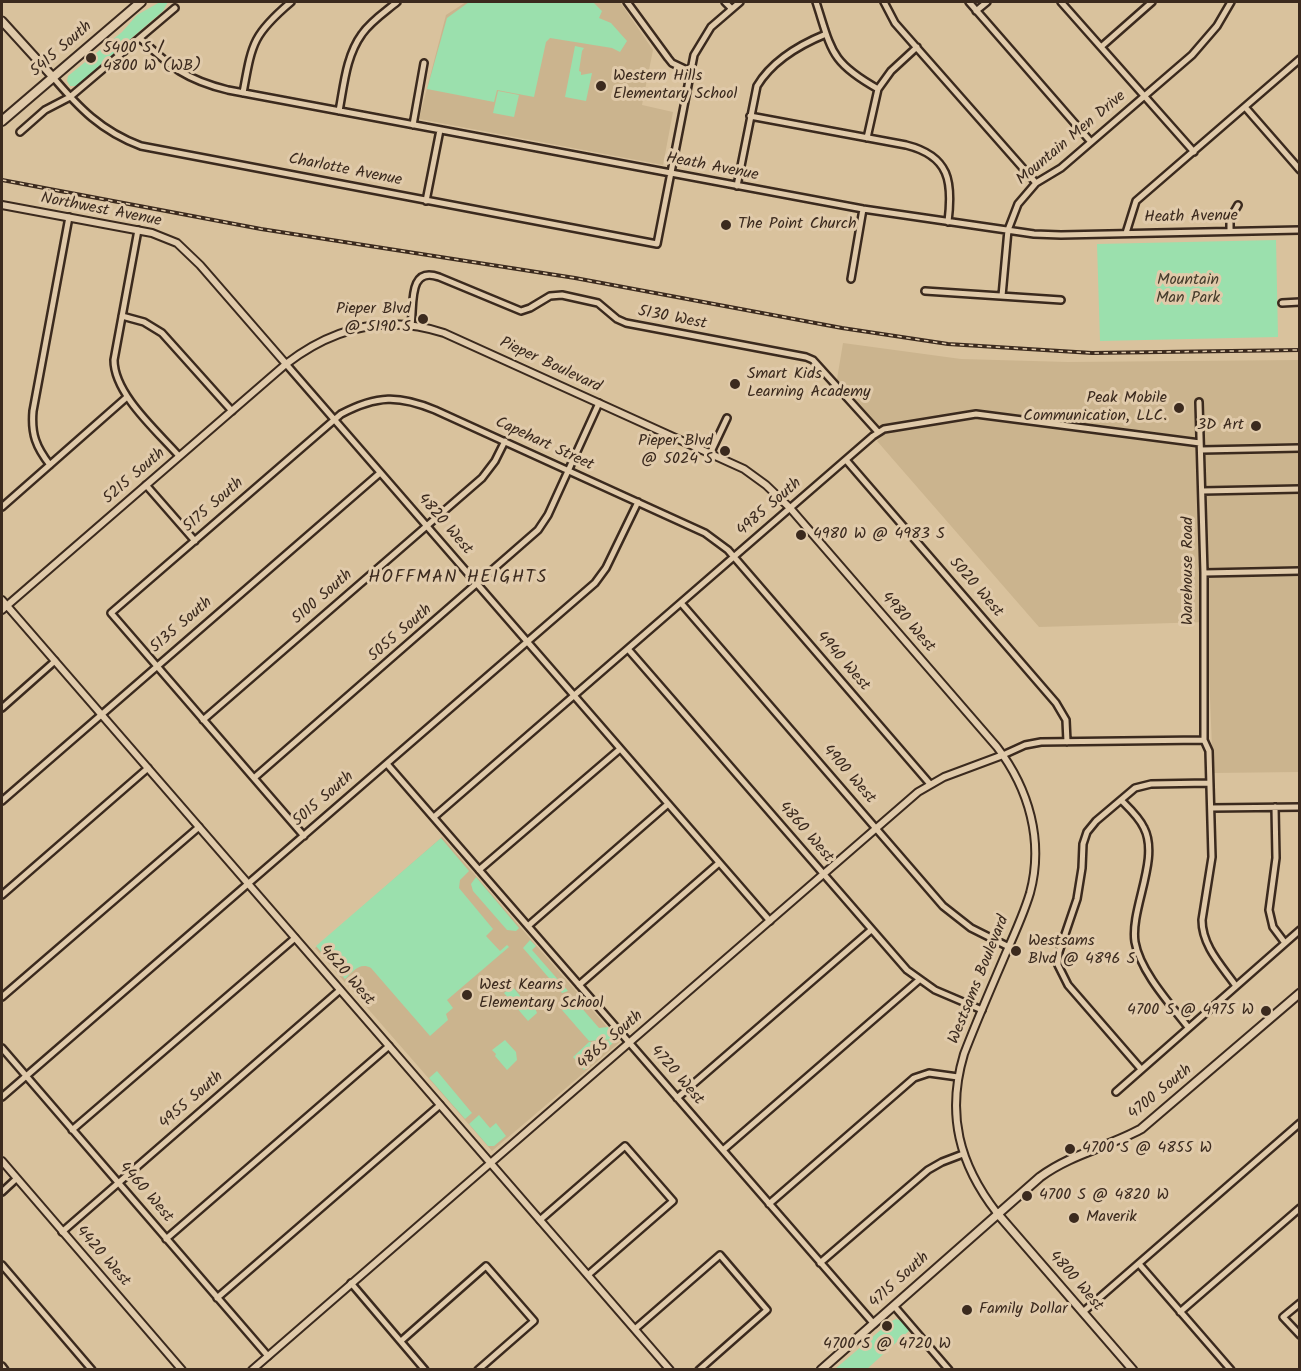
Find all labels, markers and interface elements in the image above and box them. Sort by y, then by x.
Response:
street label: 5415 South [27,18,97,82]
place label: 5400 S / 4800 W (WB) [103,39,201,77]
marker: 5400 S / 4800 W (WB) [84,51,98,65]
place label: Western Hills Elementary School [613,67,737,105]
marker: Western Hills Elementary School [594,79,608,93]
street label: Mountain Men Drive [1013,88,1131,190]
street label: Heath Avenue [664,150,760,186]
street label: Charlotte Avenue [287,151,403,191]
street label: Northwest Avenue [39,190,163,232]
street label: Heath Avenue [1144,208,1238,228]
place label: The Point Church [738,215,856,235]
marker: The Point Church [719,218,733,232]
park label: Mountain Man Park [1156,271,1220,309]
place label: Pieper Blvd @ 5190 S [336,300,411,338]
street label: 5130 West [636,303,708,335]
marker: Pieper Blvd @ 5190 S [416,312,430,326]
street label: Pieper Boulevard [496,334,604,398]
place label: Smart Kids Learning Academy [747,365,870,403]
marker: Smart Kids Learning Academy [728,377,742,391]
place label: Peak Mobile Communication, LLC. [1023,389,1167,427]
marker: Peak Mobile Communication, LLC. [1172,401,1186,415]
street label: Capehart Street [492,414,596,476]
place label: 3D Art [1197,416,1244,436]
marker: 3D Art [1249,419,1263,433]
place label: Pieper Blvd @ 5024 S [638,432,713,470]
marker: Pieper Blvd @ 5024 S [718,444,732,458]
street label: 5215 South [100,445,170,509]
street label: 5175 South [180,474,248,538]
street label: 4985 South [734,475,806,541]
street label: 4820 West [412,490,476,560]
street label: Warehouse Road [1179,517,1199,625]
place label: 4980 W @ 4983 S [813,525,945,545]
marker: 4980 W @ 4983 S [794,528,808,542]
street label: 5020 West [944,554,1006,622]
street label: 5100 South [289,566,357,630]
district label: HOFFMAN HEIGHTS [368,568,548,590]
street label: 4980 West [876,589,938,657]
street label: 5135 South [147,594,217,658]
street label: 5055 South [365,601,437,667]
street label: 4940 West [811,628,873,696]
street label: 4900 West [817,742,879,808]
street label: 5015 South [289,768,359,832]
street label: 4860 West [773,799,837,867]
street label: Westsams Boulevard [945,913,1015,1047]
place label: Westsams Blvd @ 4896 S [1028,932,1135,970]
street label: 4620 West [314,942,378,1010]
marker: Westsams Blvd @ 4896 S [1009,944,1023,958]
place label: West Kearns Elementary School [479,976,603,1014]
marker: West Kearns Elementary School [460,988,474,1002]
place label: 4700 S @ 4975 W [1127,1001,1254,1021]
marker: 4700 S @ 4975 W [1259,1004,1273,1018]
street label: 4865 South [574,1007,648,1075]
street label: 4720 West [645,1042,707,1110]
street label: 4700 South [1125,1061,1197,1125]
street label: 4955 South [156,1068,228,1134]
place label: 4700 S @ 4855 W [1082,1139,1212,1159]
marker: 4700 S @ 4855 W [1063,1142,1077,1156]
street label: 4460 West [114,1159,176,1227]
place label: 4700 S @ 4820 W [1039,1186,1169,1206]
marker: 4700 S @ 4820 W [1020,1189,1034,1203]
place label: Maverik [1086,1208,1137,1228]
marker: Maverik [1067,1211,1081,1225]
street label: 4420 West [70,1223,134,1291]
street label: 4800 West [1044,1248,1106,1316]
street label: 4715 South [866,1249,934,1313]
place label: Family Dollar [979,1300,1067,1320]
marker: Family Dollar [960,1303,974,1317]
marker: 4700 S @ 4720 W [880,1319,894,1333]
place label: 4700 S @ 4720 W [823,1335,951,1355]

